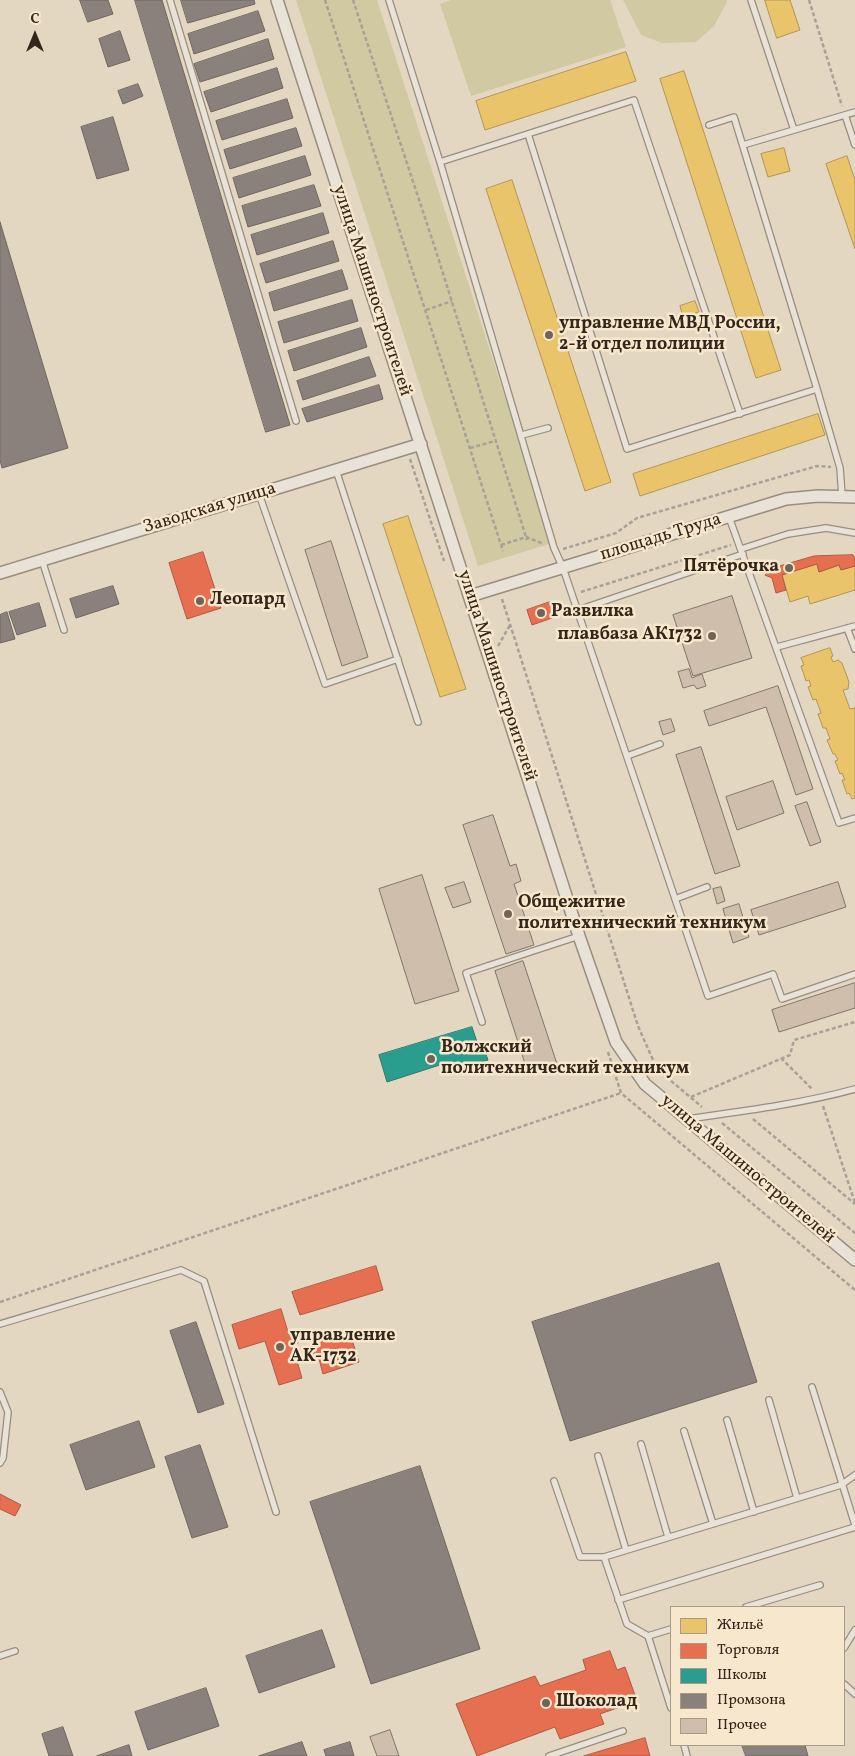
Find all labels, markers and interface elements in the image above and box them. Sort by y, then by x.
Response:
north arrow [10,10,60,60]
text: С [30,10,40,29]
street label: улица Машиностроителей [327,183,415,399]
place label: управление МВД России, 2-й отдел полиции [559,314,781,356]
marker: управление МВД России, 2-й отдел полиции [543,329,555,341]
street label: Заводская улица [141,479,279,539]
street label: площадь Труда [598,509,724,567]
place label: Пятёрочка [683,557,779,579]
marker: Пятёрочка [783,562,795,574]
street label: улица Машиностроителей [452,568,540,784]
place label: Леопард [210,590,286,612]
marker: Леопард [194,595,206,607]
place label: Развилка [551,602,634,624]
marker: Развилка [535,607,547,619]
place label: плавбаза АК1732 [557,625,702,647]
marker: плавбаза АК1732 [706,630,718,642]
place label: Общежитие политехнический техникум [518,893,766,936]
marker: Общежитие политехнический техникум [502,908,514,920]
place label: Волжский политехнический техникум [441,1038,689,1080]
marker: Волжский политехнический техникум [425,1053,437,1065]
street label: улица Машиностроителей [656,1091,838,1249]
place label: управление AK-1732 [290,1326,395,1368]
marker: управление AK-1732 [274,1341,286,1353]
legend [670,1606,845,1746]
text: Жильё [717,1615,763,1636]
text: Торговля [717,1640,779,1661]
text: Школы [717,1665,767,1686]
text: Промзона [717,1690,786,1711]
place label: Шоколад [556,1692,637,1714]
marker: Шоколад [540,1697,552,1709]
text: Прочее [717,1715,767,1736]

